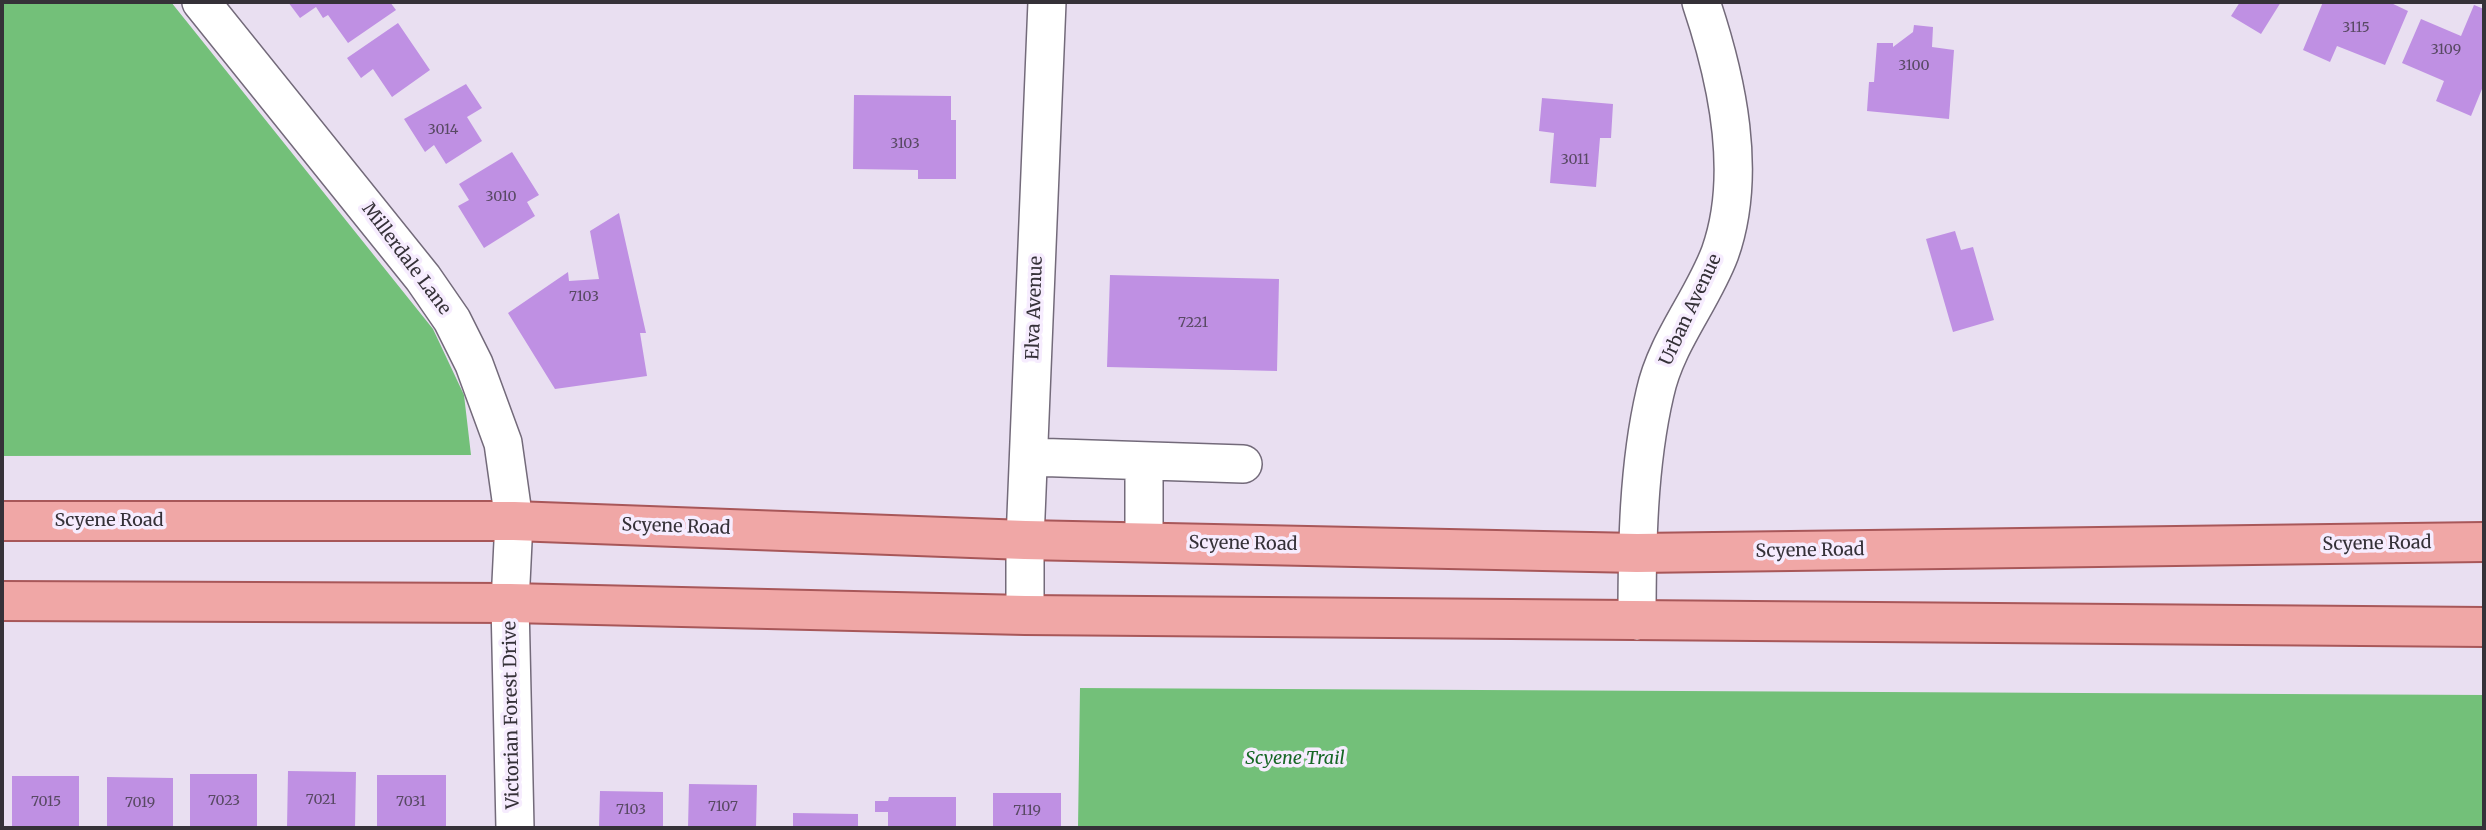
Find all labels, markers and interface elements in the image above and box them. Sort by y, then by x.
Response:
house number: 3115 [2342,20,2370,36]
house number: 3109 [2431,42,2461,58]
house number: 3100 [1898,58,1930,74]
house number: 3014 [428,122,458,138]
house number: 3103 [890,136,920,152]
house number: 3011 [1561,152,1589,168]
house number: 3010 [485,189,517,205]
street label: Millerdale Lane [357,199,455,319]
street label: Urban Avenue [1656,251,1726,369]
street label: Elva Avenue [1022,256,1048,360]
house number: 7103 [569,289,599,305]
house number: 7221 [1178,315,1208,331]
street label: Scyene Road [54,510,164,532]
street label: Scyene Road [621,514,731,540]
street label: Scyene Road [1188,532,1298,556]
street label: Scyene Road [2322,532,2432,556]
street label: Scyene Road [1755,539,1865,563]
street label: Victorian Forest Drive [500,621,524,809]
park label: Scyene Trail [1245,748,1345,770]
house number: 7021 [306,792,336,808]
house number: 7023 [208,793,240,809]
house number: 7015 [31,794,61,810]
house number: 7031 [396,794,426,810]
house number: 7019 [125,795,155,811]
house number: 7107 [708,799,738,815]
house number: 7103 [616,802,646,818]
house number: 7119 [1013,803,1041,819]

